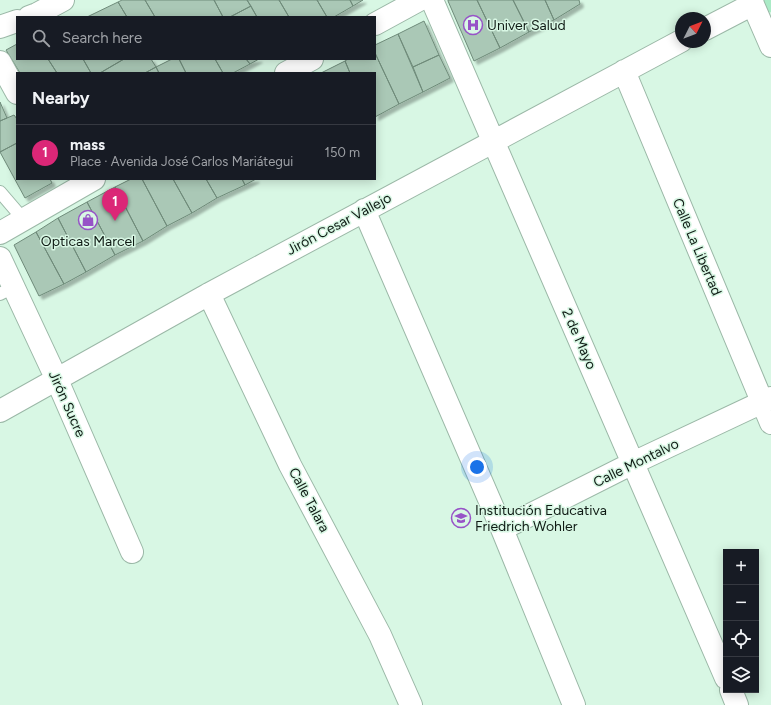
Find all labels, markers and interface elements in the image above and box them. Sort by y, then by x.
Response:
north arrow [675,12,711,48]
hospital icon: Univer Salud [462,14,484,36]
search box [16,16,376,60]
place label: Univer Salud [487,17,566,34]
icon: search [30,27,52,49]
text: Search here [62,29,142,47]
text: Nearby [32,88,90,108]
text: mass [70,136,105,154]
text: 1 [42,145,48,160]
text: 150 m [325,145,360,160]
text: Place · Avenida José Carlos Mariátegui [70,154,293,169]
pin: 1 [102,188,128,221]
street label: Jirón Cesar Vallejo [284,189,394,259]
street label: Calle La Libertad [669,196,725,298]
shop icon: Opticas Marcel [77,209,99,231]
place label: Opticas Marcel [41,233,135,250]
street label: 2 de Mayo [558,306,600,372]
street label: Jirón Sucre [45,368,89,440]
street label: Calle Montalvo [590,435,682,491]
your location [467,457,487,477]
street label: Calle Talara [285,465,333,535]
place label: Institución Educativa Friedrich Wohler [475,502,607,535]
school or university icon: Institución Educativa Friedrich Wohler [450,507,472,529]
map controls [723,549,759,693]
button: + [723,549,759,585]
button: − [723,585,759,621]
button: locate [723,621,759,657]
button: layers [723,657,759,693]

